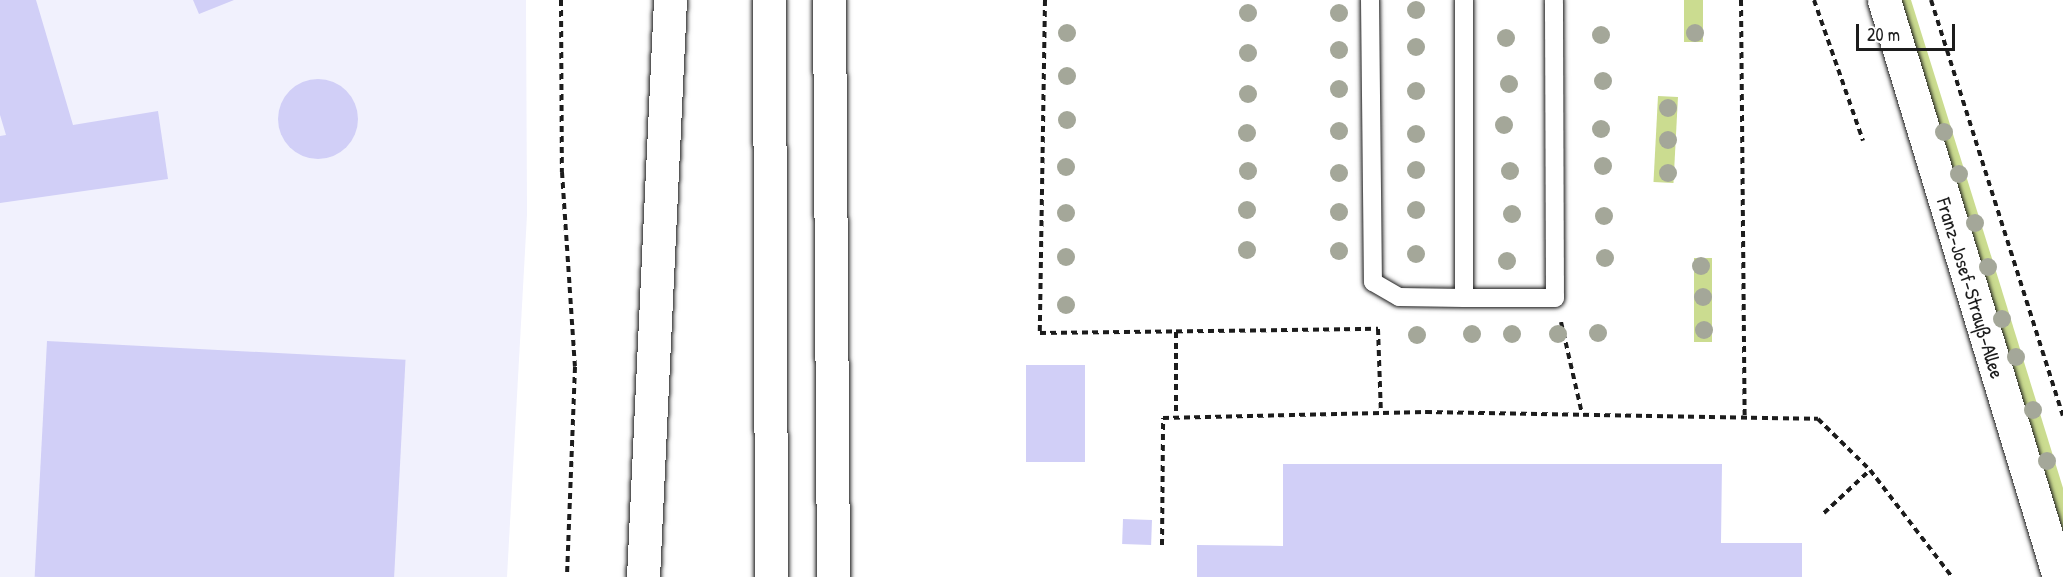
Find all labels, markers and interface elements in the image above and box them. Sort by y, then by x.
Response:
scale bar [1859,12,1958,50]
text: 20 m [1867,22,1900,47]
street label: Franz-Josef-Strauß-Allee [1932,195,2010,381]

